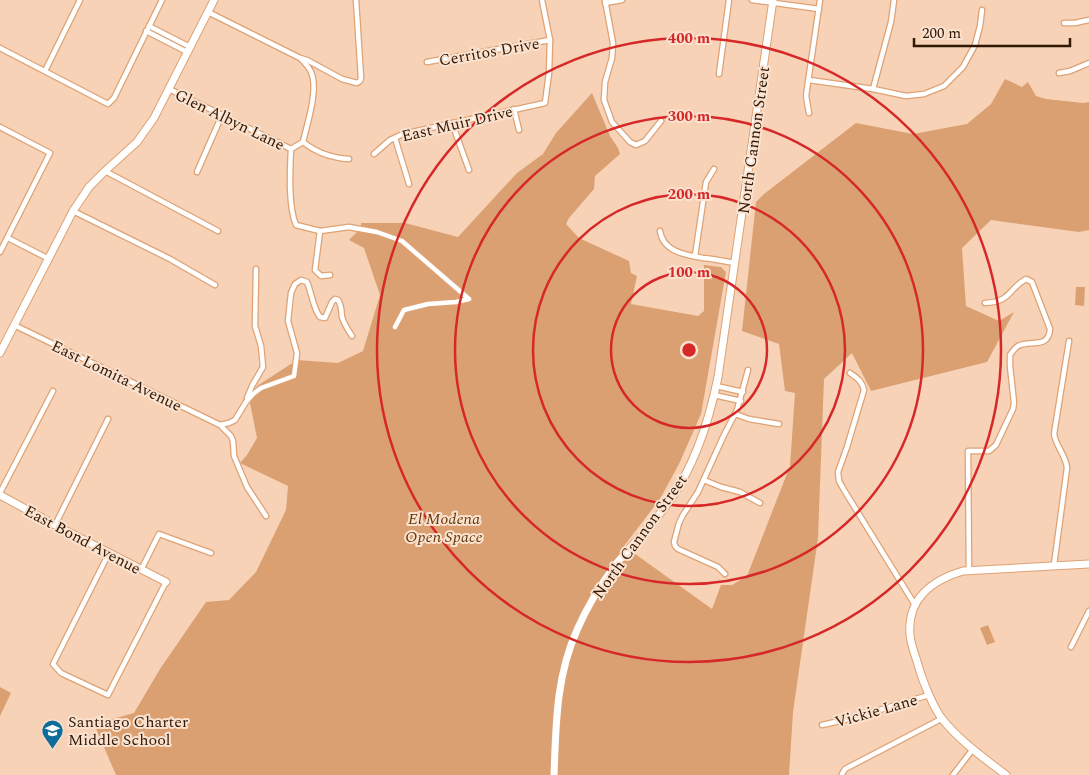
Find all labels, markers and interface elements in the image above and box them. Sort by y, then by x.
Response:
scale bar [914,15,1070,47]
text: 200 m [922,22,961,45]
text: 400 m [668,27,711,50]
street label: Cerritos Drive [437,31,541,73]
street label: North Cannon Street [732,64,776,215]
street label: Glen Albyn Lane [171,83,289,157]
street label: East Muir Drive [399,100,515,148]
text: 300 m [668,105,711,128]
text: 200 m [668,183,711,206]
text: 100 m [668,261,711,284]
street label: East Lomita Avenue [47,334,186,418]
centre of rings [680,341,698,359]
street label: North Cannon Street [586,469,693,604]
street label: East Bond Avenue [20,499,145,581]
park label: El Modena Open Space [405,507,483,549]
street label: Vickie Lane [832,688,920,734]
place label: Santiago Charter Middle School [68,710,188,752]
school or university icon: Santiago Charter Middle School [40,718,64,749]

